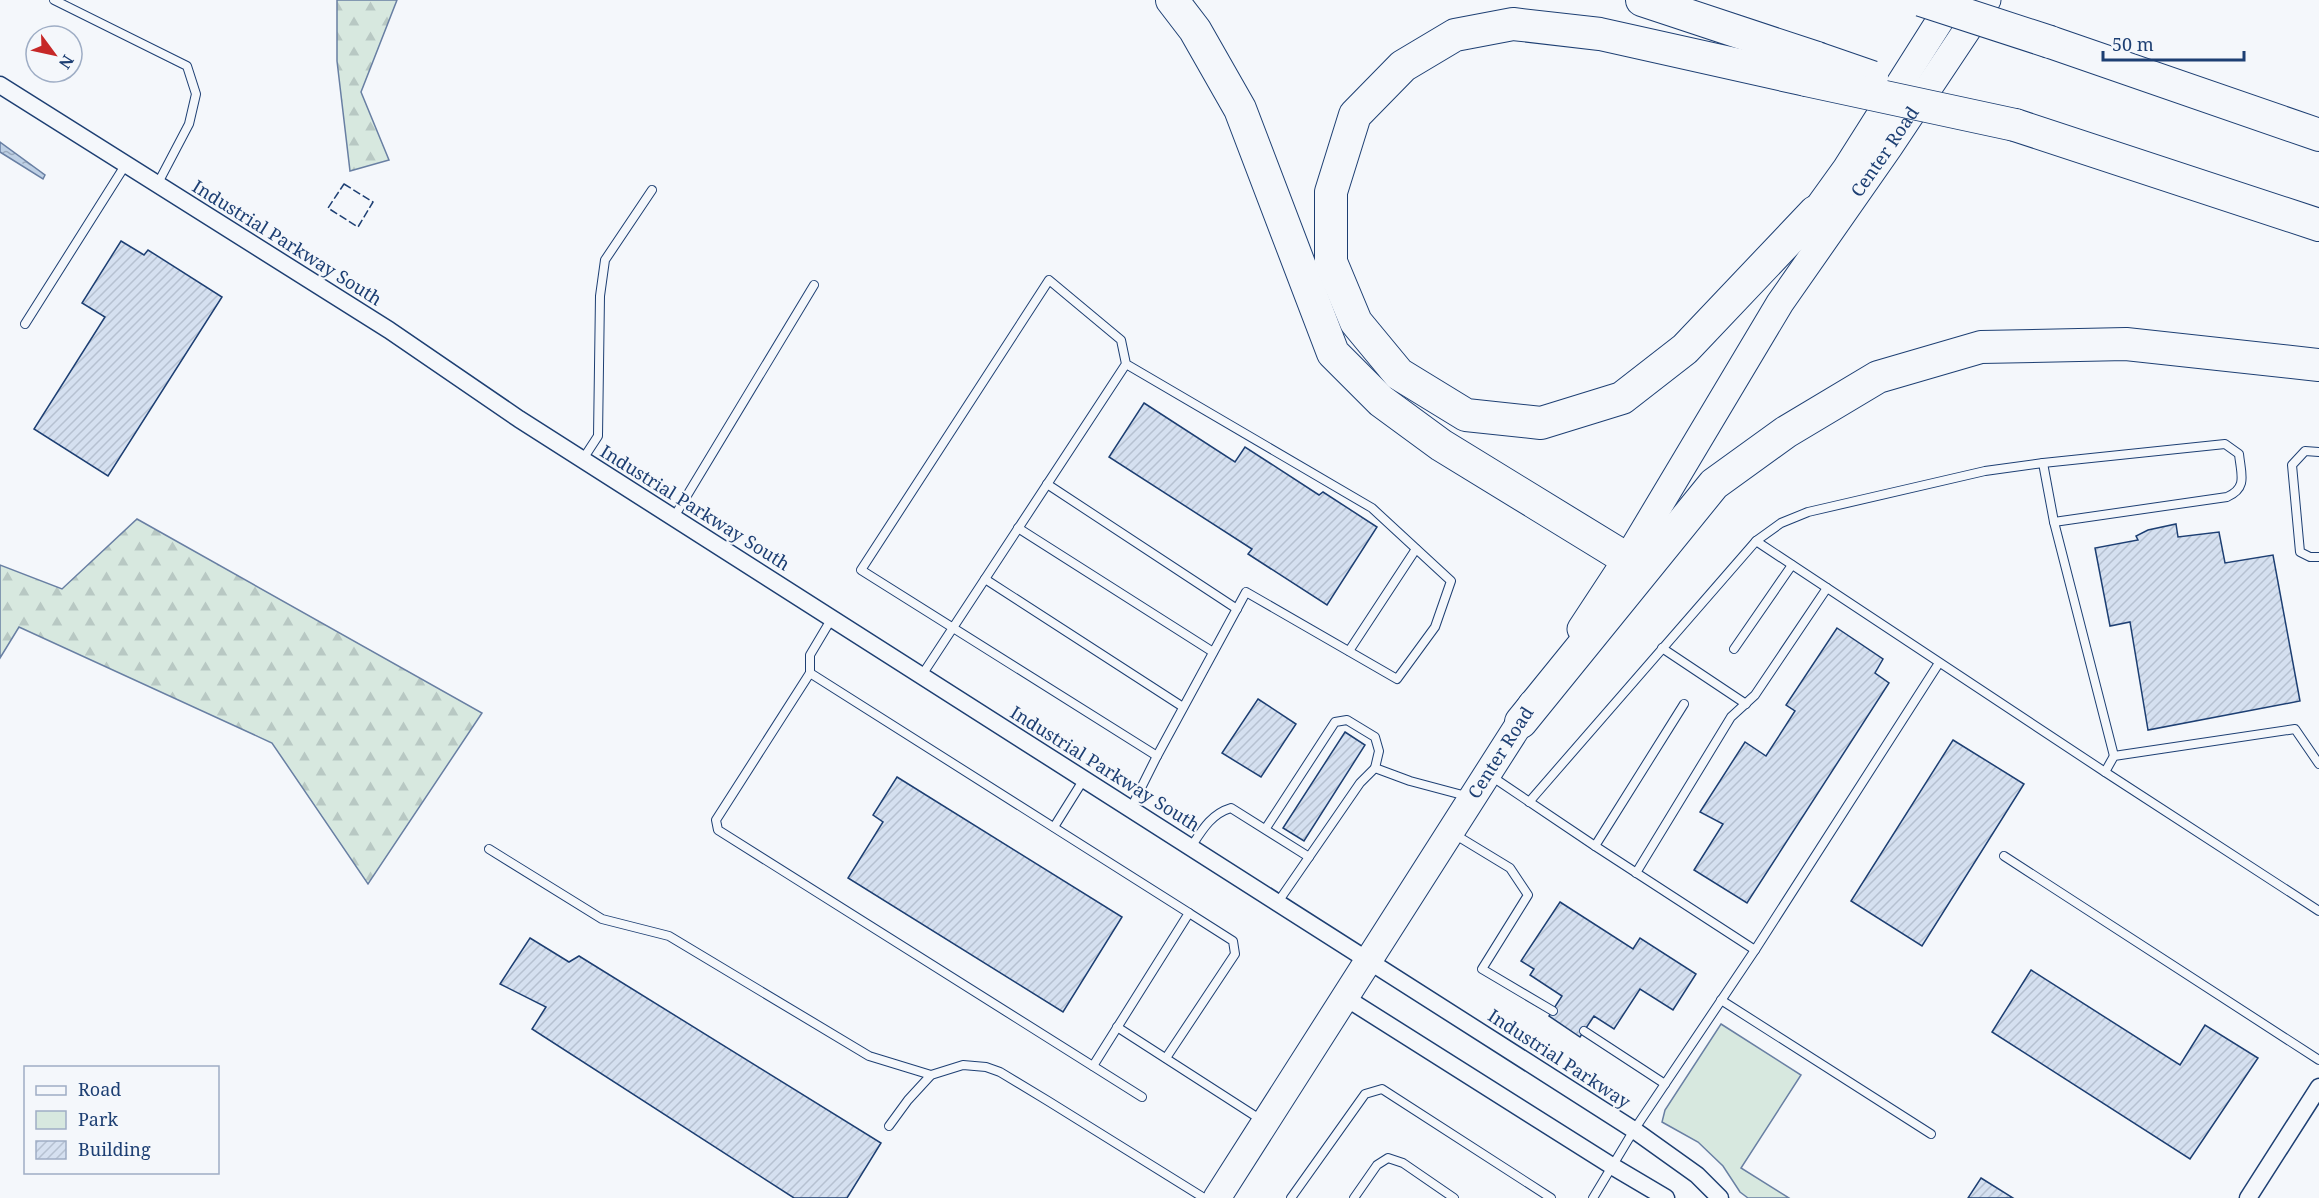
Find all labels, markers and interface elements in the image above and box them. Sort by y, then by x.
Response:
north arrow [24,24,84,84]
scale bar [2103,24,2244,62]
text: 50 m [2112,32,2154,56]
text: N [54,51,79,74]
street label: Center Road [1845,101,1924,201]
street label: Industrial Parkway South [188,174,387,310]
street label: Industrial Parkway South [596,439,795,575]
street label: Industrial Parkway South [1006,700,1205,836]
street label: Center Road [1462,702,1538,803]
street label: Industrial Parkway [1484,1003,1636,1114]
legend [24,1066,219,1174]
text: Road [78,1077,121,1101]
text: Park [78,1107,118,1131]
text: Building [78,1137,151,1161]

